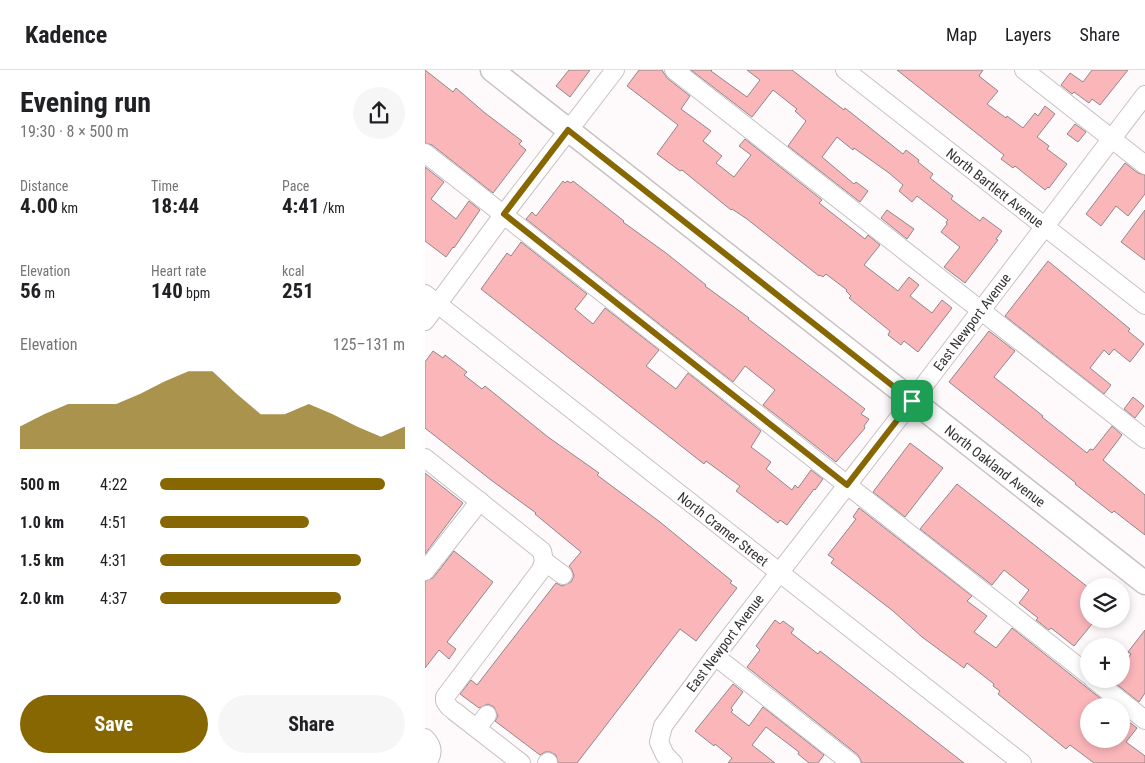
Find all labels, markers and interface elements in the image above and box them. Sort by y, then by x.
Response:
text: Kadence [25,21,107,49]
text: Map [946,24,977,45]
text: Layers [1005,24,1052,45]
text: Share [1080,24,1120,45]
text: Evening run [20,86,151,119]
button: share [353,87,405,139]
text: 19:30 · 8 × 500 m [20,122,129,141]
street label: North Bartlett Avenue [943,145,1047,231]
text: Distance [20,178,68,194]
text: Time [151,178,179,194]
text: Pace [282,178,309,194]
text: 4.00 [20,194,58,218]
text: 18:44 [151,194,199,218]
text: 4:41 [282,194,320,218]
text: km [58,200,78,216]
text: /km [320,200,345,216]
text: Elevation [20,263,70,279]
text: Heart rate [151,263,206,279]
text: kcal [282,263,305,279]
street label: East Newport Avenue [930,270,1014,374]
text: 56 [20,279,41,303]
text: 140 [151,279,183,303]
text: 251 [282,279,314,303]
text: m [41,285,55,301]
text: bpm [183,285,210,301]
text: Elevation [20,335,78,354]
text: 125–131 m [333,335,405,354]
pin [891,380,933,422]
icon: arrive [898,387,926,415]
street label: North Oakland Avenue [942,422,1049,510]
text: 500 m [20,475,60,494]
text: 4:22 [100,475,127,494]
street label: North Cramer Street [675,489,771,569]
text: 1.0 km [20,513,64,532]
text: 4:51 [100,513,127,532]
text: 1.5 km [20,551,64,570]
text: 4:31 [100,551,127,570]
map controls [1080,578,1130,748]
button: layers [1080,578,1130,628]
text: 2.0 km [20,589,64,608]
text: 4:37 [100,589,127,608]
street label: East Newport Avenue [683,591,767,695]
button: + [1080,638,1130,688]
button: Save [20,695,208,753]
button: Share [218,695,405,753]
button: − [1080,698,1130,748]

